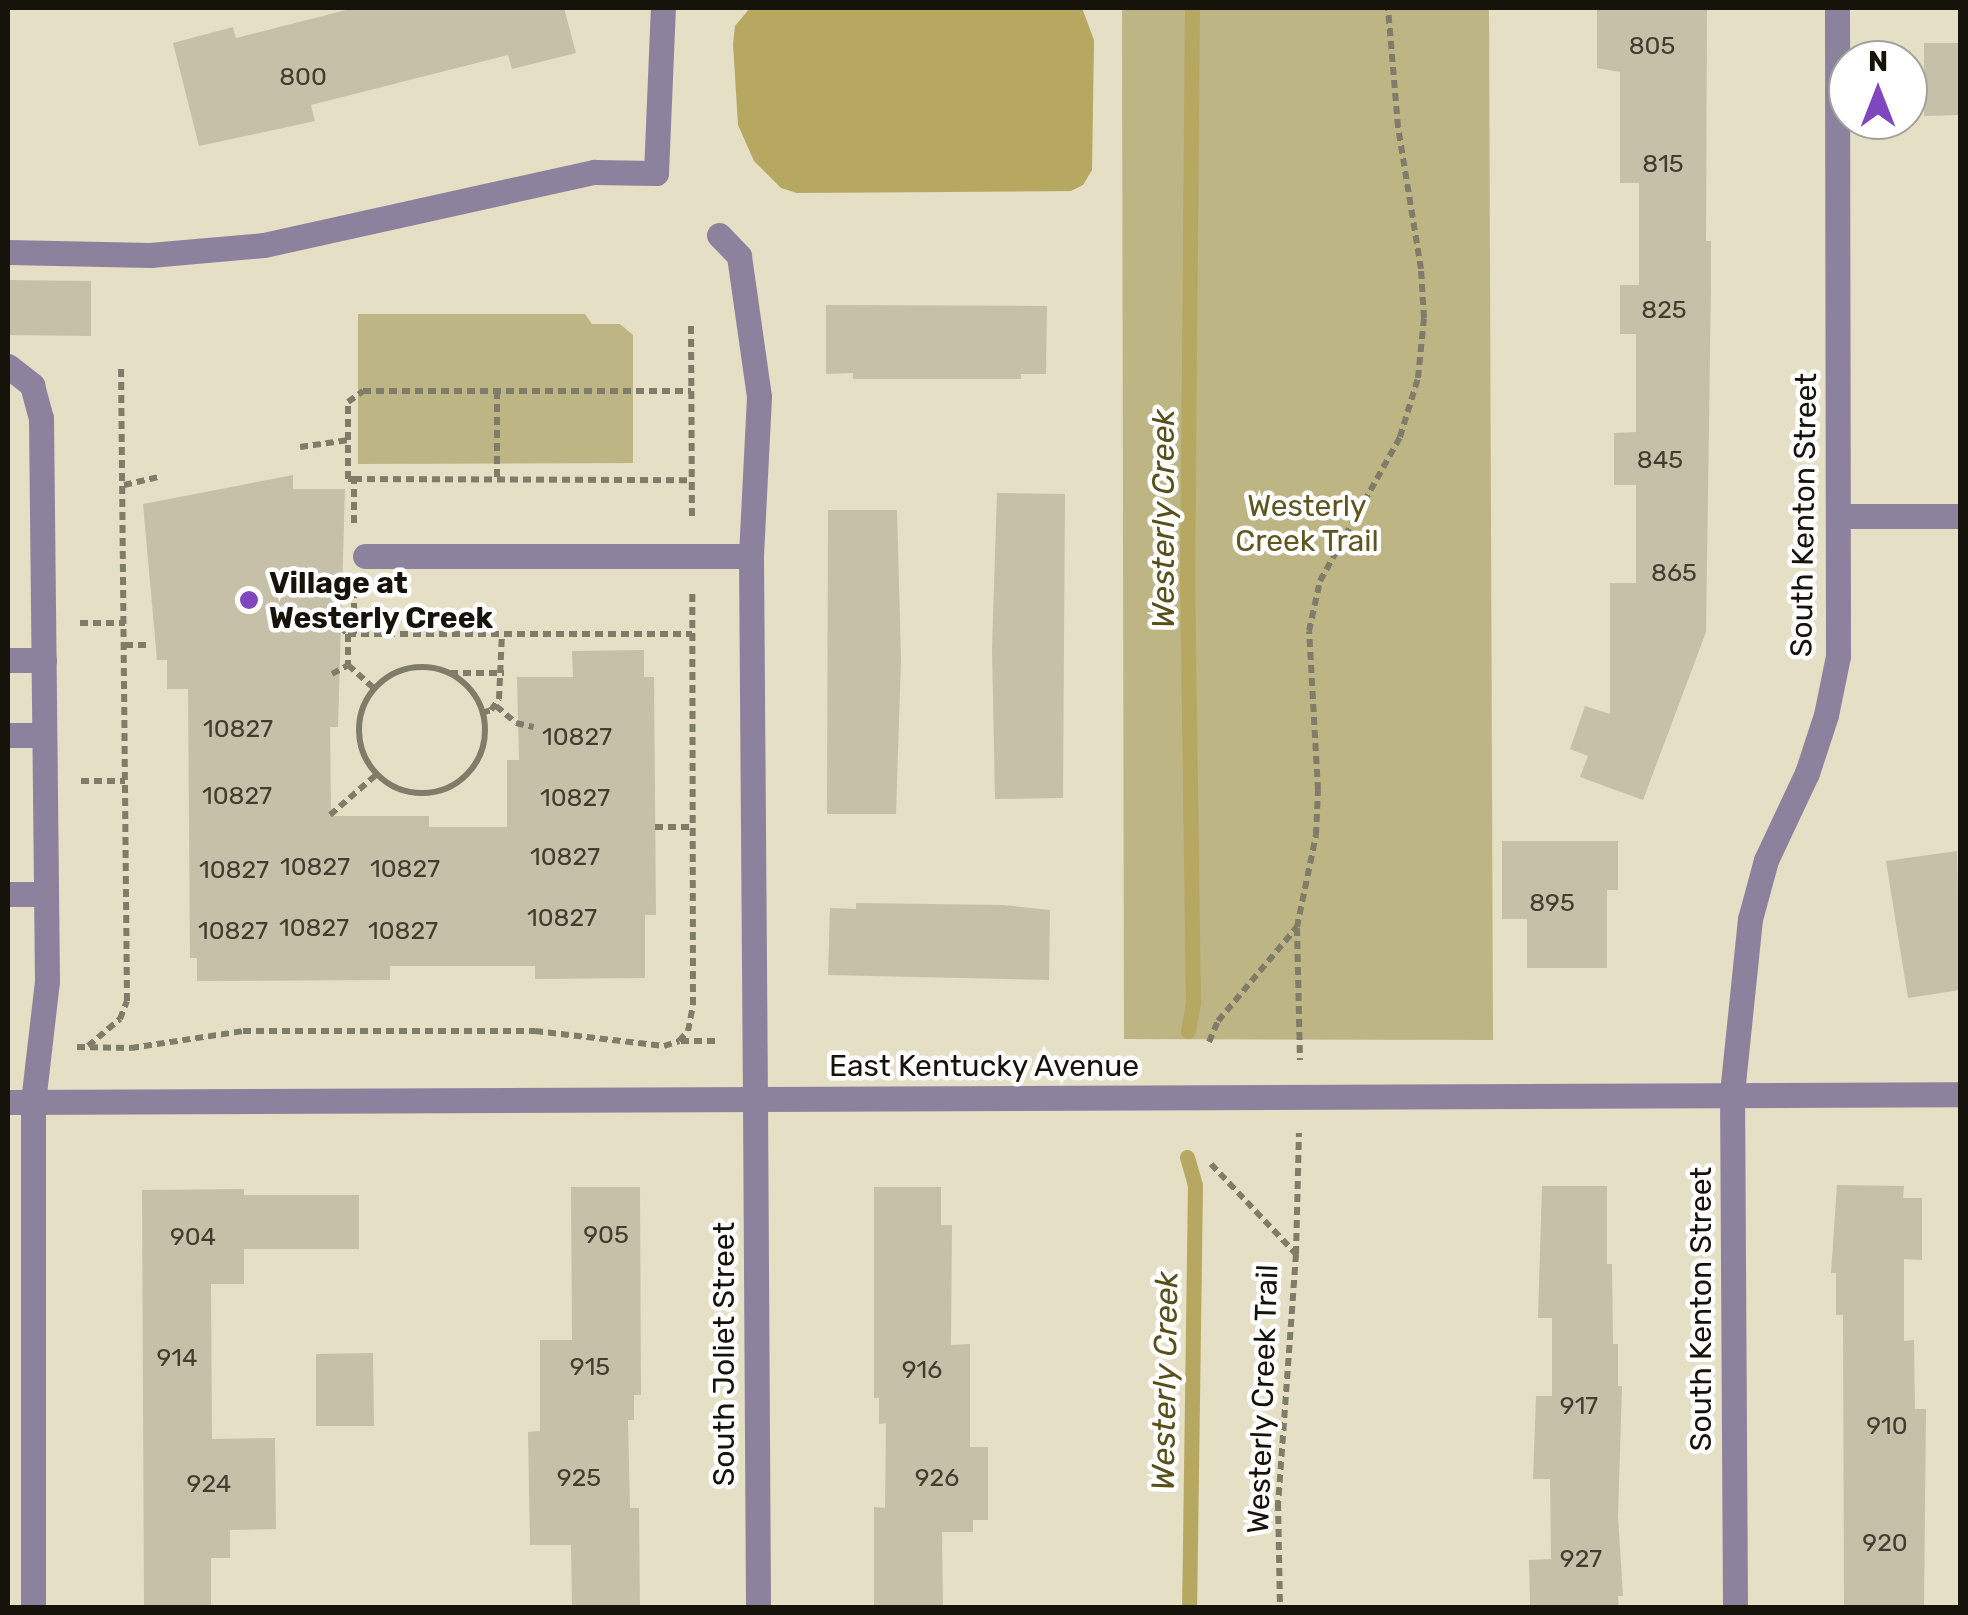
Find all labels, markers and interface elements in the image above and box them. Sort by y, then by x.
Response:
house number: 805 [1629,31,1675,61]
north arrow [1828,40,1928,140]
text: N [1868,45,1888,78]
house number: 800 [279,62,327,92]
house number: 815 [1642,149,1684,179]
house number: 825 [1641,295,1687,325]
street label: South Kenton Street [1784,373,1824,657]
water label: Westerly Creek [1144,409,1182,629]
house number: 845 [1637,445,1683,475]
park label: Westerly Creek Trail [1235,488,1379,558]
house number: 865 [1651,558,1697,588]
place label: Village at Westerly Creek [269,565,494,636]
marker: Village at Westerly Creek [238,589,260,611]
house number: 10827 [203,714,273,744]
house number: 10827 [542,722,612,752]
house number: 10827 [202,781,272,811]
house number: 10827 [540,783,610,813]
house number: 10827 [530,842,600,872]
house number: 10827 [280,852,350,882]
house number: 10827 [370,854,440,884]
house number: 10827 [199,855,269,885]
house number: 895 [1529,888,1575,918]
house number: 10827 [527,903,597,933]
house number: 10827 [279,913,349,943]
house number: 10827 [198,916,268,946]
house number: 10827 [368,916,438,946]
street label: East Kentucky Avenue [828,1048,1140,1084]
street label: South Kenton Street [1683,1167,1719,1451]
house number: 905 [583,1220,629,1250]
house number: 904 [170,1222,216,1252]
street label: South Joliet Street [706,1222,742,1486]
street label: Westerly Creek Trail [1240,1263,1286,1535]
water label: Westerly Creek [1144,1270,1186,1492]
house number: 914 [156,1343,198,1373]
house number: 915 [570,1352,610,1382]
house number: 916 [902,1355,942,1385]
house number: 917 [1560,1391,1598,1421]
house number: 910 [1866,1411,1908,1441]
house number: 925 [557,1463,601,1493]
house number: 926 [915,1463,959,1493]
house number: 924 [187,1469,231,1499]
house number: 920 [1862,1528,1908,1558]
house number: 927 [1560,1544,1602,1574]

